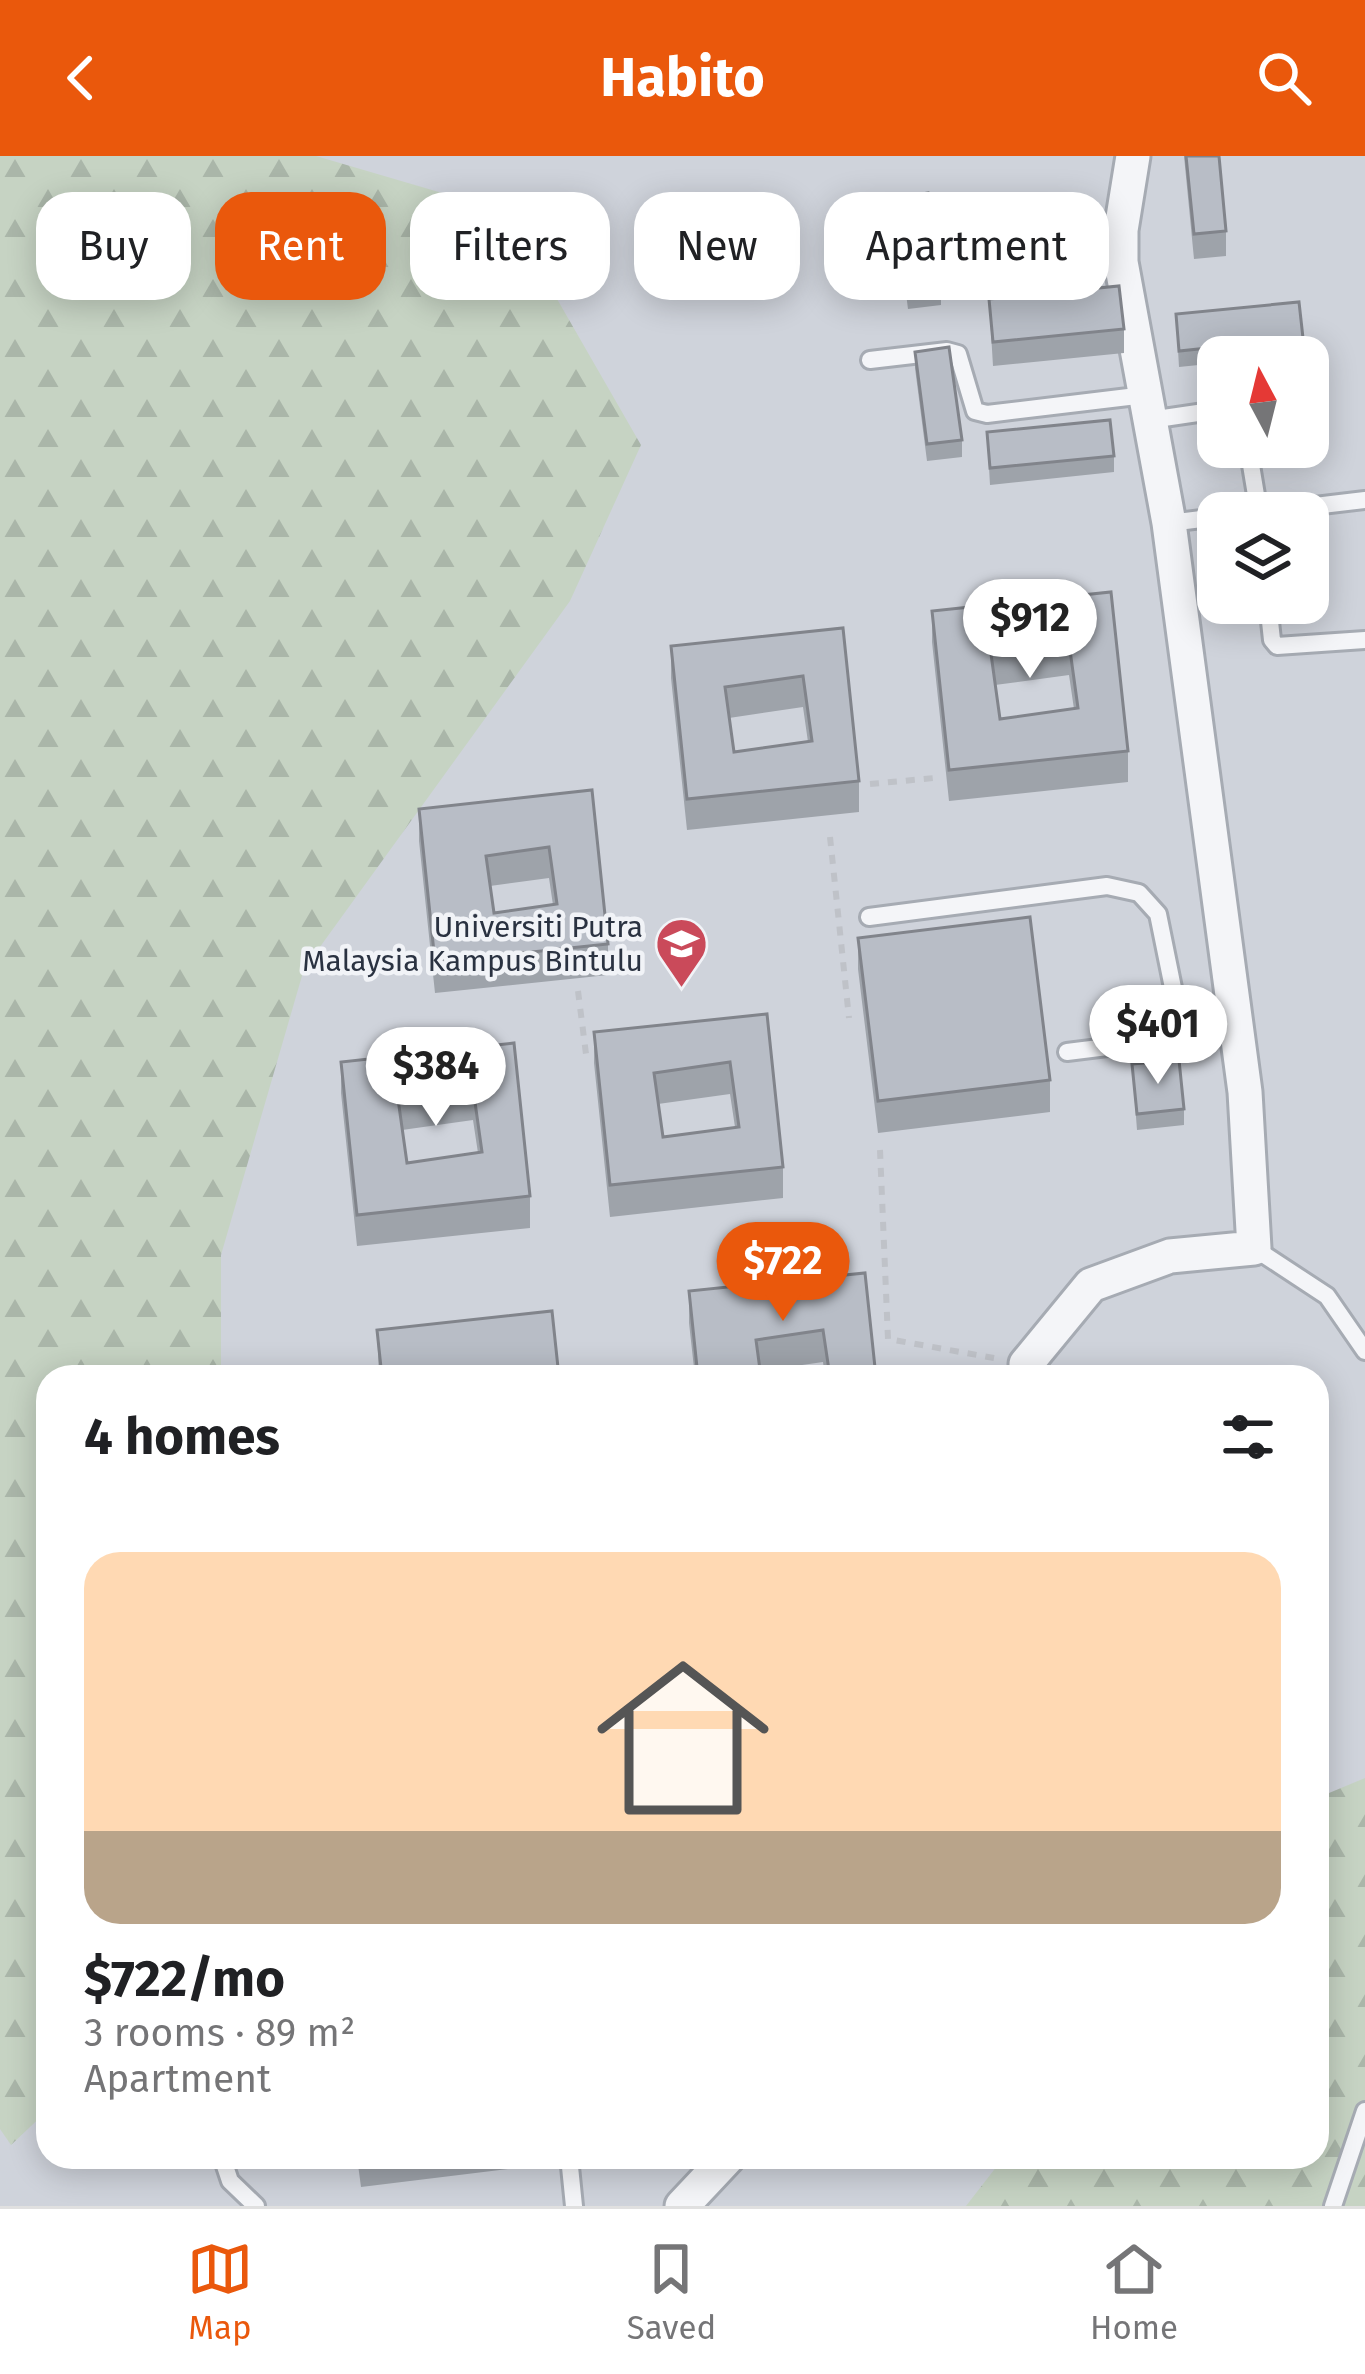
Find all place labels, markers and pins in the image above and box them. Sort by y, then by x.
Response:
pin: $912 [959,579,1101,681]
place label: Universiti Putra Malaysia Kampus Bintulu [302,909,643,979]
school or university icon: Universiti Putra Malaysia Kampus Bintulu [654,916,710,990]
pin: $401 [1087,985,1229,1087]
pin: $384 [365,1027,507,1129]
pin: $722 [712,1222,854,1324]

